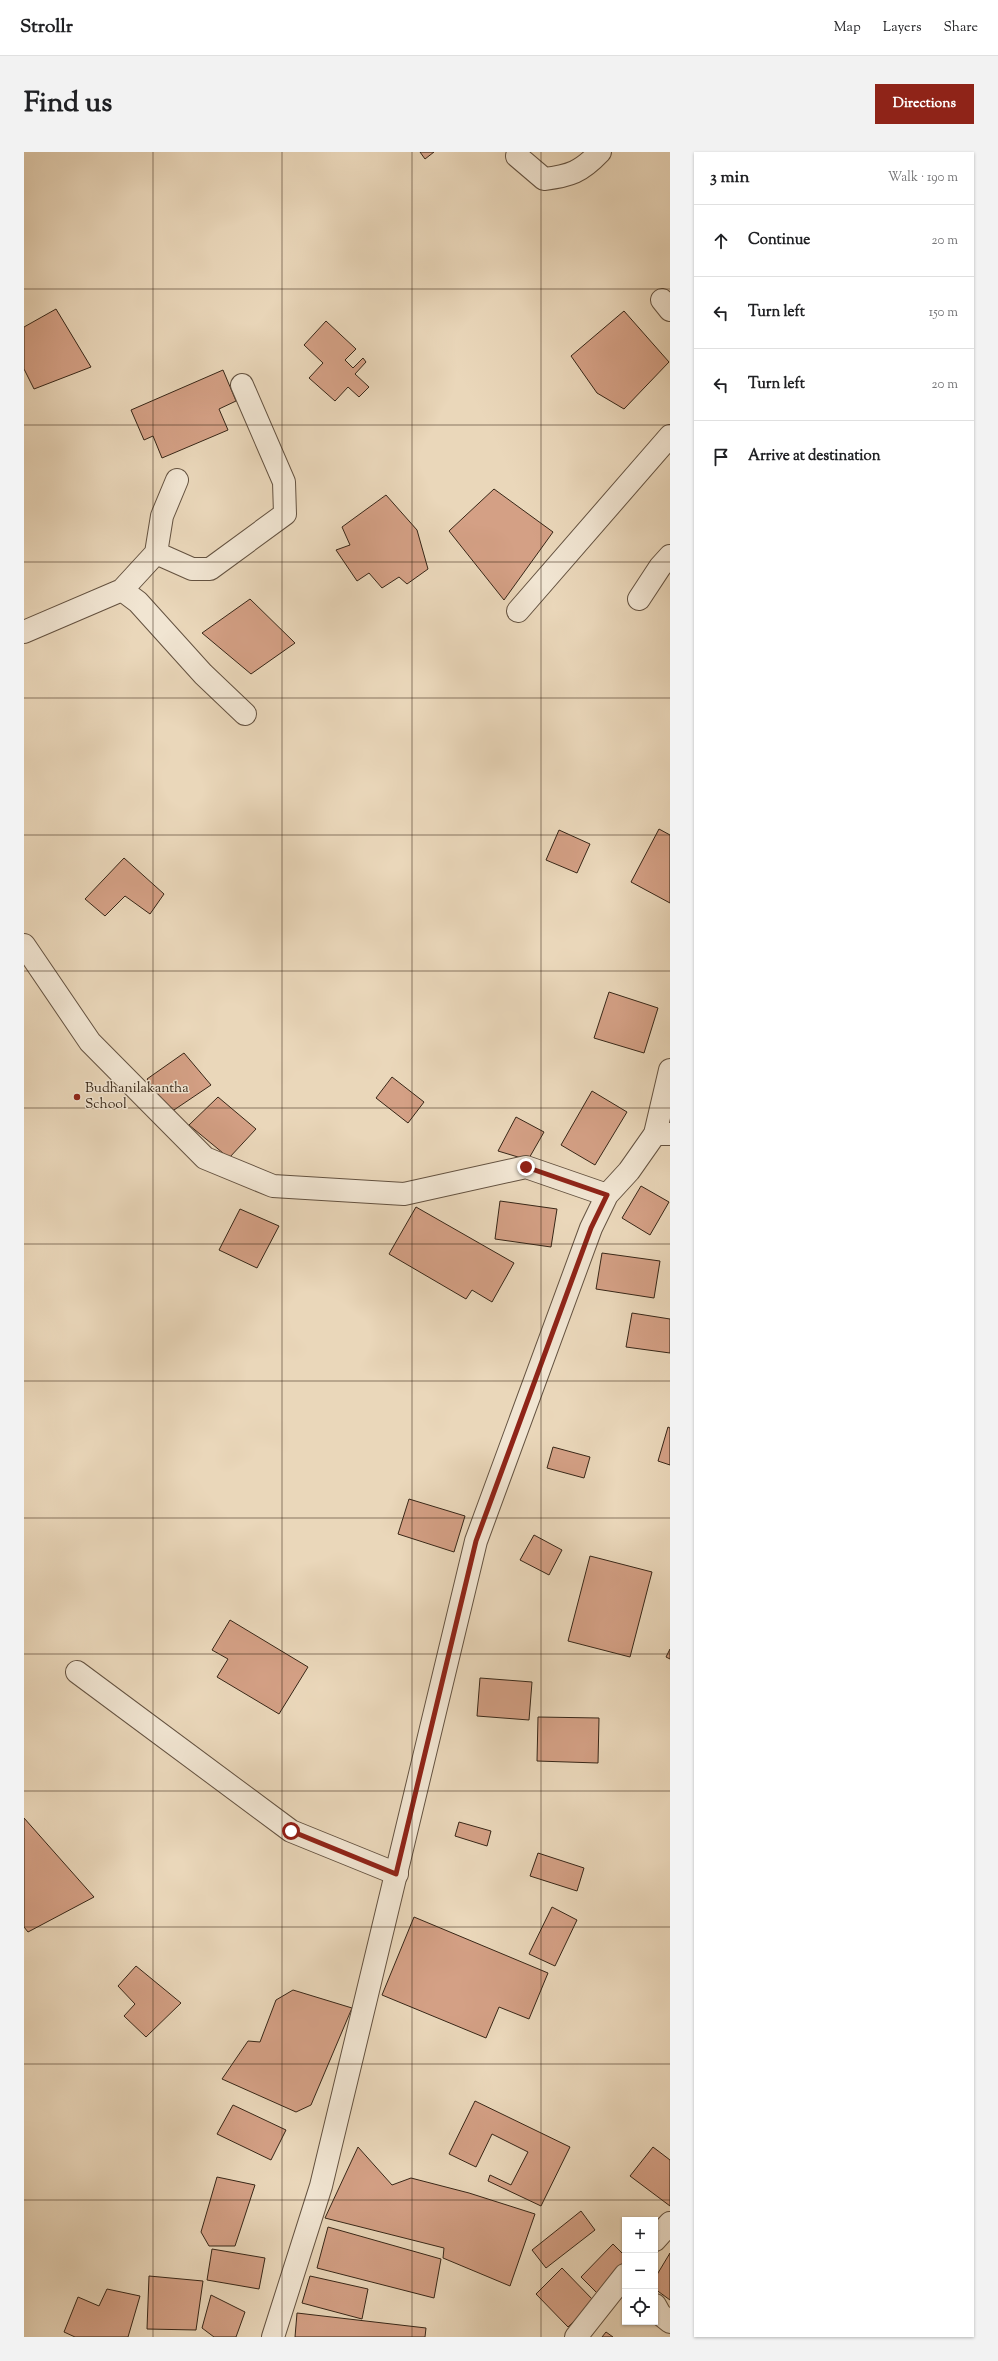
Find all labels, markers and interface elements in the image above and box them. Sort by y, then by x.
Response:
text: Strollr [20,14,73,41]
text: Map [834,18,861,38]
text: Layers [883,18,921,38]
text: Share [943,18,978,38]
text: Find us [24,84,112,124]
button: Directions [875,84,974,124]
text: 3 min [710,166,749,190]
text: Walk · 190 m [888,169,958,187]
icon: ahead [710,230,732,252]
text: Continue [748,230,810,251]
text: 20 m [932,232,958,250]
icon: left [710,302,732,324]
text: Turn left [748,302,805,323]
text: 150 m [929,304,958,322]
icon: left [710,374,732,396]
text: Turn left [748,374,805,395]
text: 20 m [932,376,958,394]
icon: arrive [710,446,732,468]
text: Arrive at destination [748,446,881,467]
place label: Budhanilakantha School [85,1079,189,1115]
marker: Budhanilakantha School [72,1092,82,1102]
route end [517,1158,535,1176]
route start [282,1822,300,1840]
map controls [622,2217,658,2325]
button: + [622,2217,658,2253]
button: − [622,2253,658,2289]
button: locate [622,2289,658,2325]

